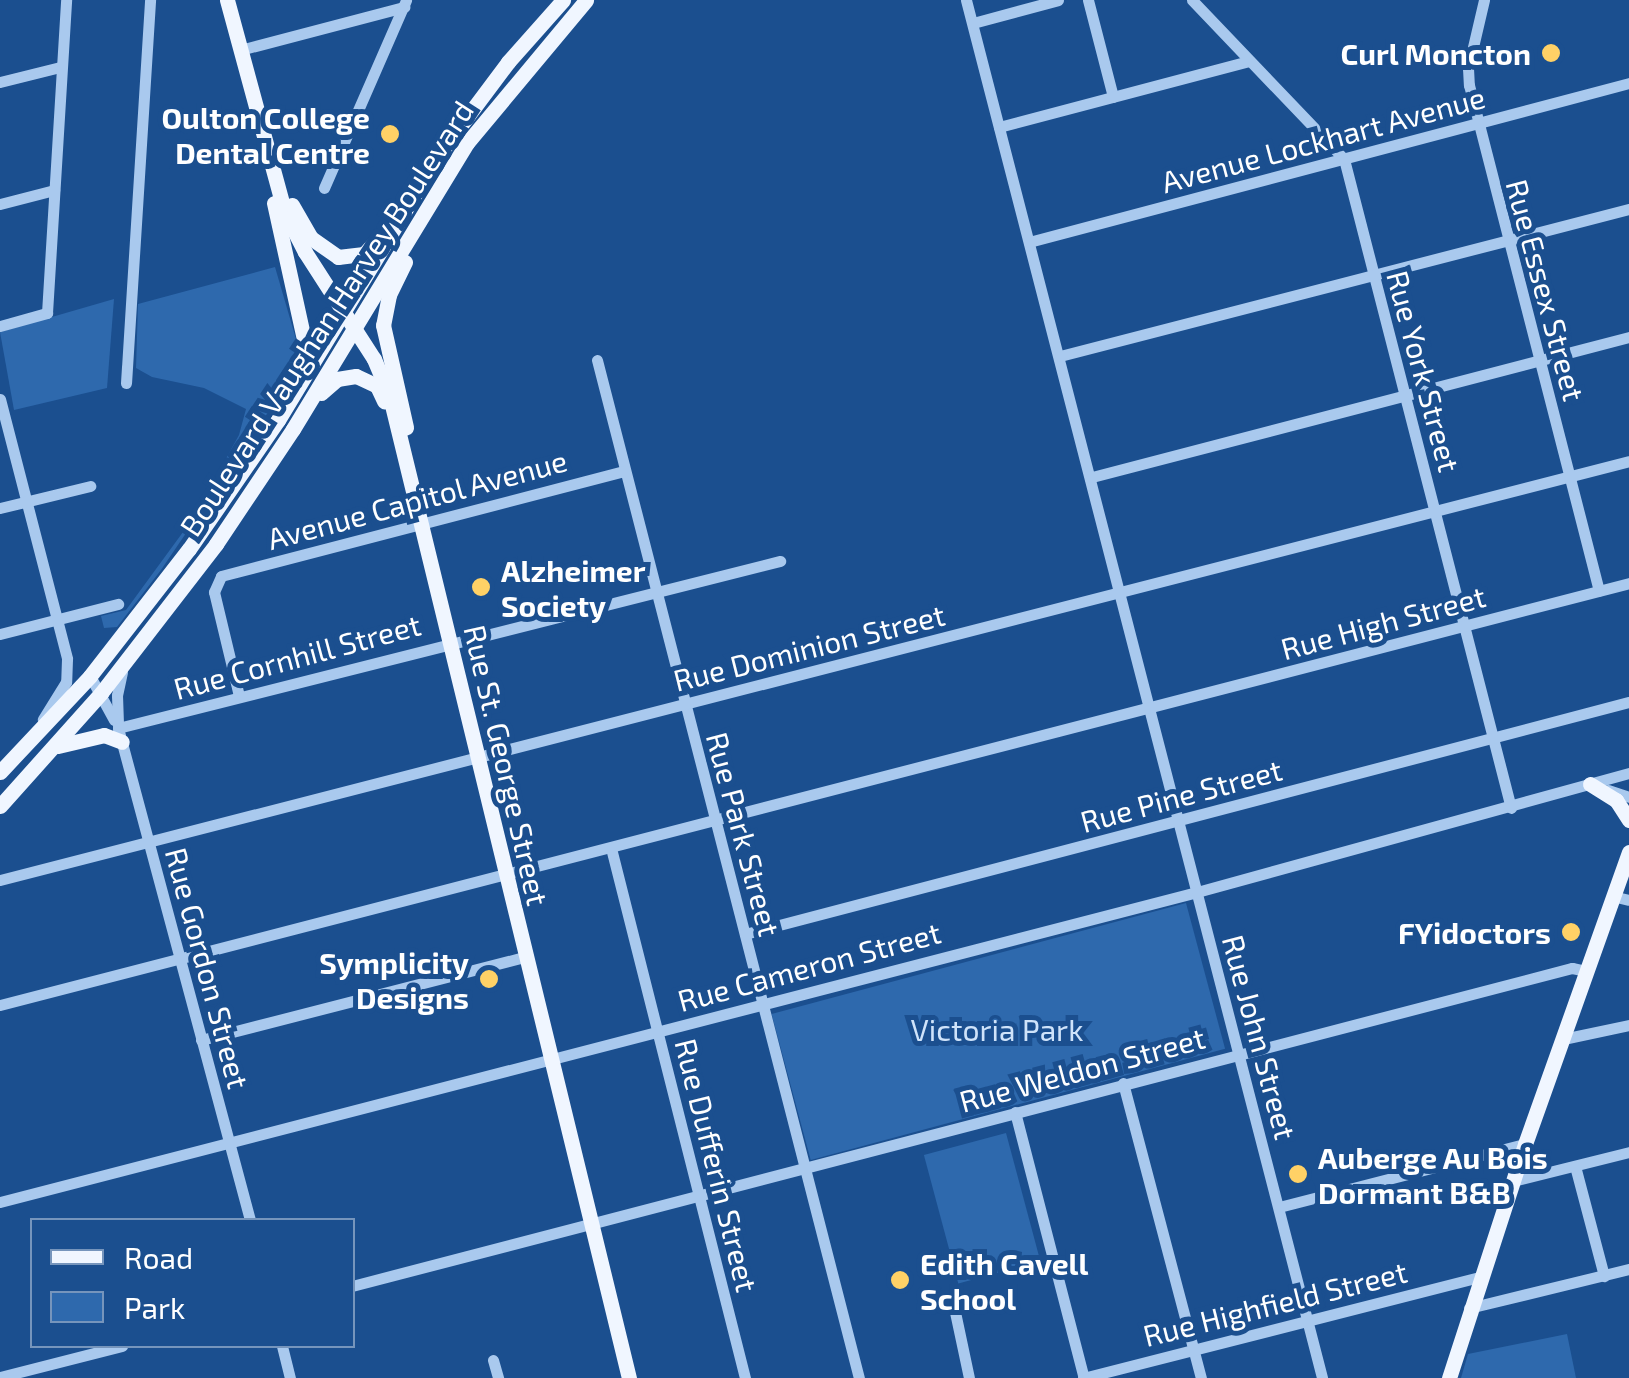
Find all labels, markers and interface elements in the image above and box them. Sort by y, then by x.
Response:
place label: Curl Moncton [1340,35,1531,71]
marker: Curl Moncton [1540,42,1562,64]
street label: Avenue Lockhart Avenue [1157,78,1489,200]
street label: Boulevard Vaughan Harvey Boulevard [171,93,481,543]
place label: Oulton College Dental Centre [161,99,370,170]
marker: Oulton College Dental Centre [379,123,401,145]
street label: Rue Essex Street [1499,175,1593,405]
street label: Rue York Street [1380,266,1468,476]
street label: Avenue Capitol Avenue [263,441,571,557]
place label: Alzheimer Society [501,552,646,622]
marker: Alzheimer Society [470,576,492,598]
street label: Rue High Street [1277,577,1489,667]
street label: Rue Dominion Street [670,596,948,698]
street label: Rue Cornhill Street [169,606,425,706]
street label: Rue St. George Street [457,621,557,909]
street label: Rue Park Street [699,728,789,940]
street label: Rue Pine Street [1076,751,1286,839]
street label: Rue Gordon Street [159,844,257,1092]
street label: Rue Cameron Street [674,914,944,1018]
place label: FYidoctors [1398,914,1551,950]
marker: FYidoctors [1560,921,1582,943]
street label: Rue John Street [1215,931,1305,1143]
place label: Symplicity Designs [319,944,469,1014]
marker: Symplicity Designs [478,968,500,990]
park label: Victoria Park [911,1011,1083,1047]
street label: Rue Weldon Street [955,1019,1209,1119]
street label: Rue Dufferin Street [668,1035,766,1295]
place label: Auberge Au Bois Dormant B&B [1318,1139,1549,1210]
marker: Auberge Au Bois Dormant B&B [1287,1163,1309,1185]
legend [30,1218,355,1348]
text: Road [124,1239,193,1275]
place label: Edith Cavell School [920,1245,1088,1316]
street label: Rue Highfield Street [1139,1253,1411,1353]
marker: Edith Cavell School [889,1269,911,1291]
text: Park [124,1289,185,1325]

